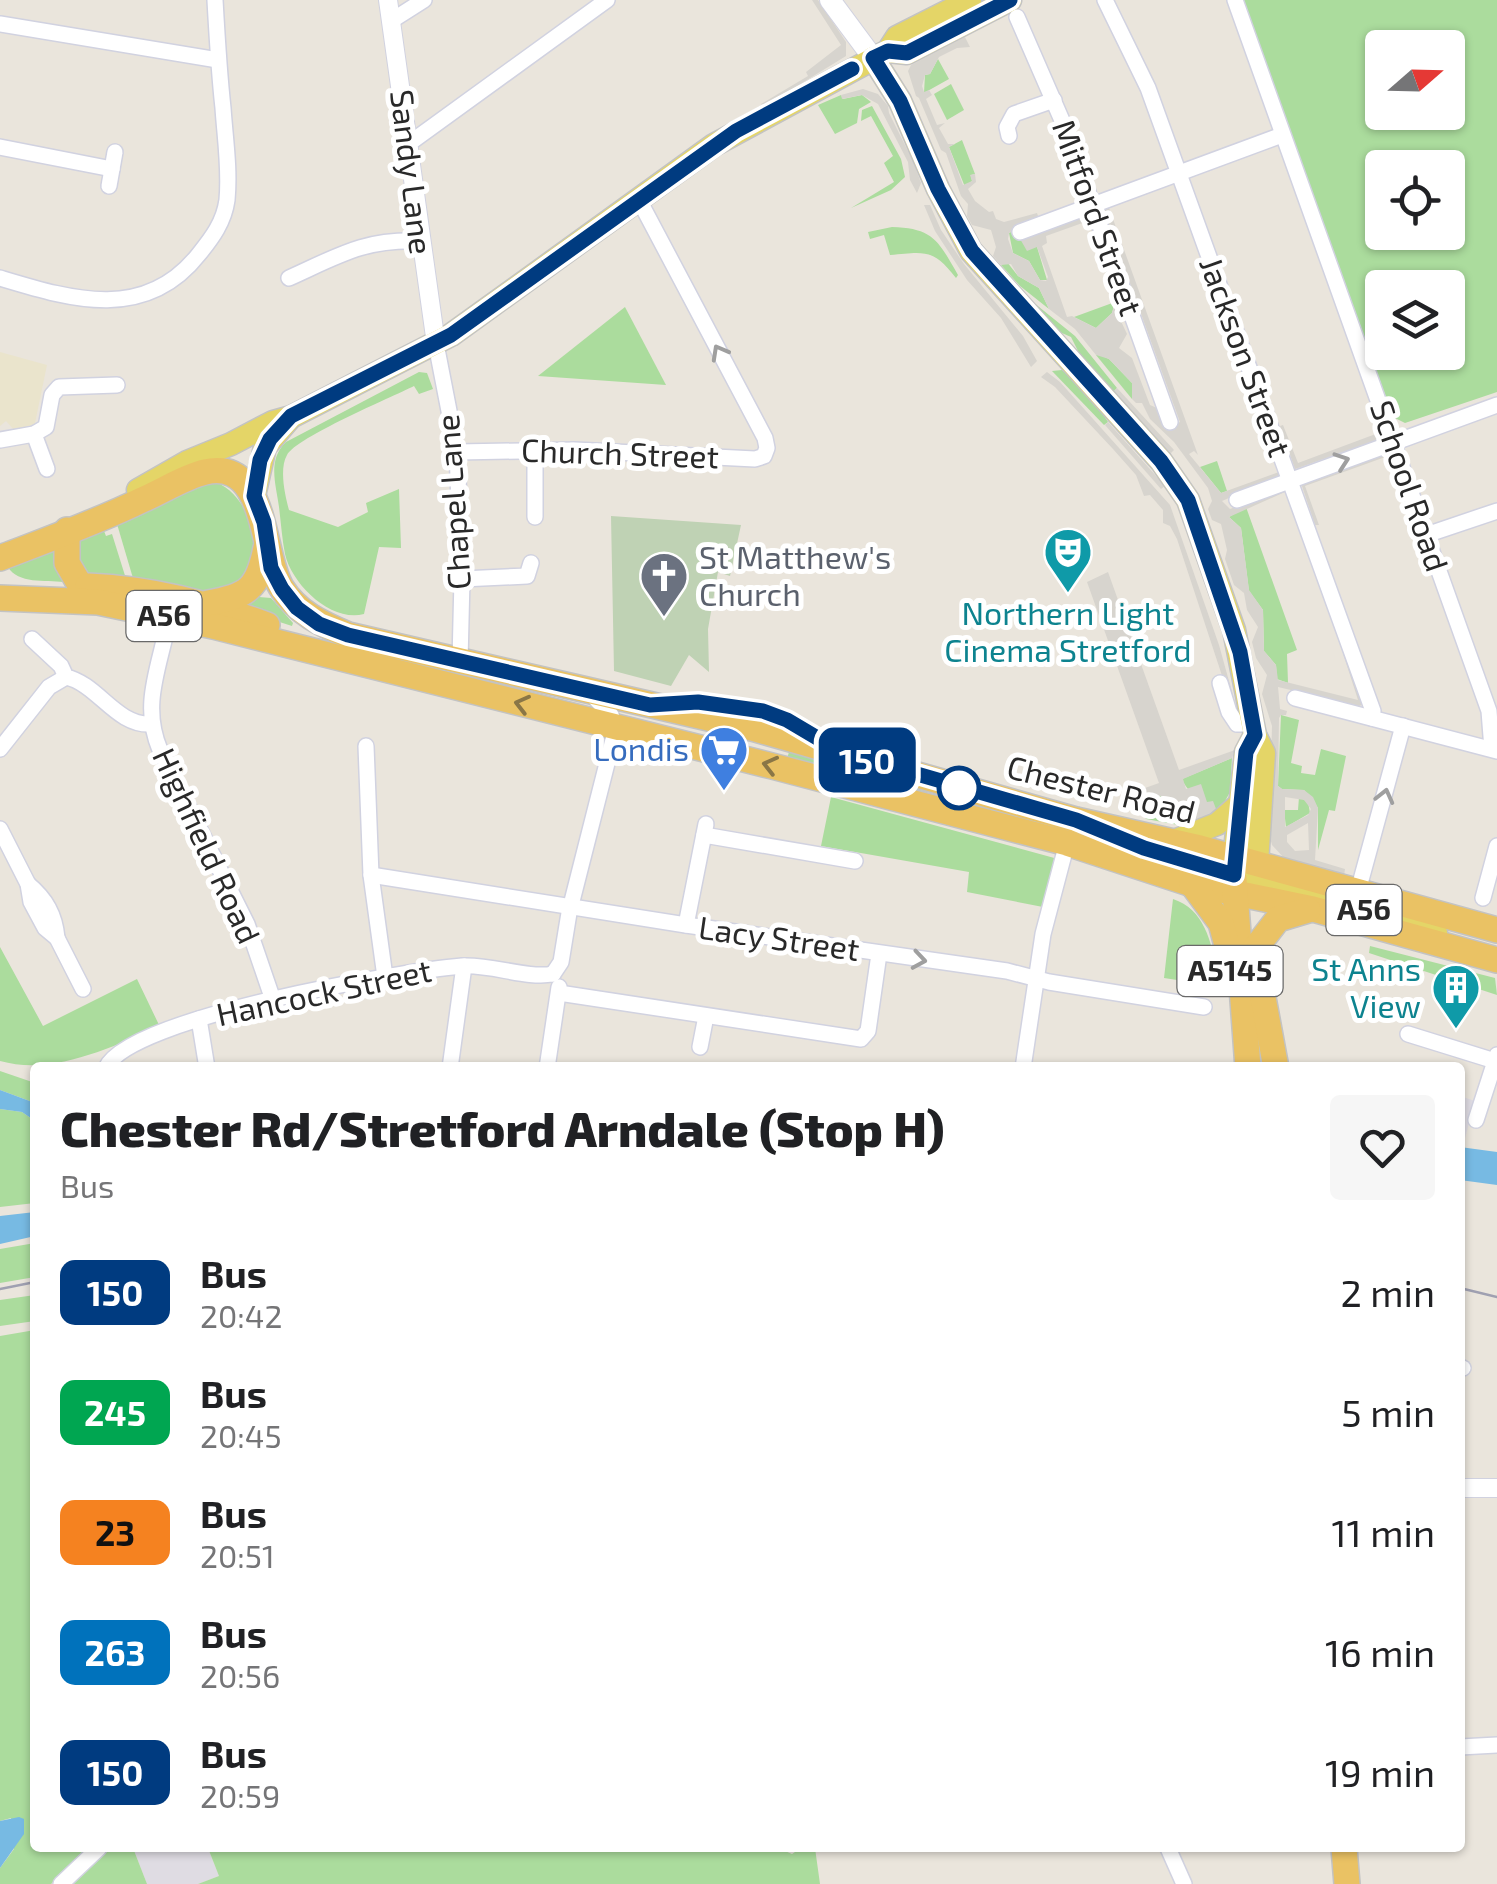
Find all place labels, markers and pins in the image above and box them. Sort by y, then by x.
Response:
theatre icon: Northern Light Cinema Stretford [1042,526,1094,594]
place label: St Matthew's Church [699,537,891,612]
church icon: St Matthew's Church [638,550,690,618]
place label: Northern Light Cinema Stretford [944,593,1192,668]
supermarket icon: Londis [698,724,750,792]
place label: Londis [593,729,689,767]
unlabelled marker [938,767,980,809]
place label: St Anns View [1311,949,1421,1024]
building icon: St Anns View [1430,962,1482,1030]

